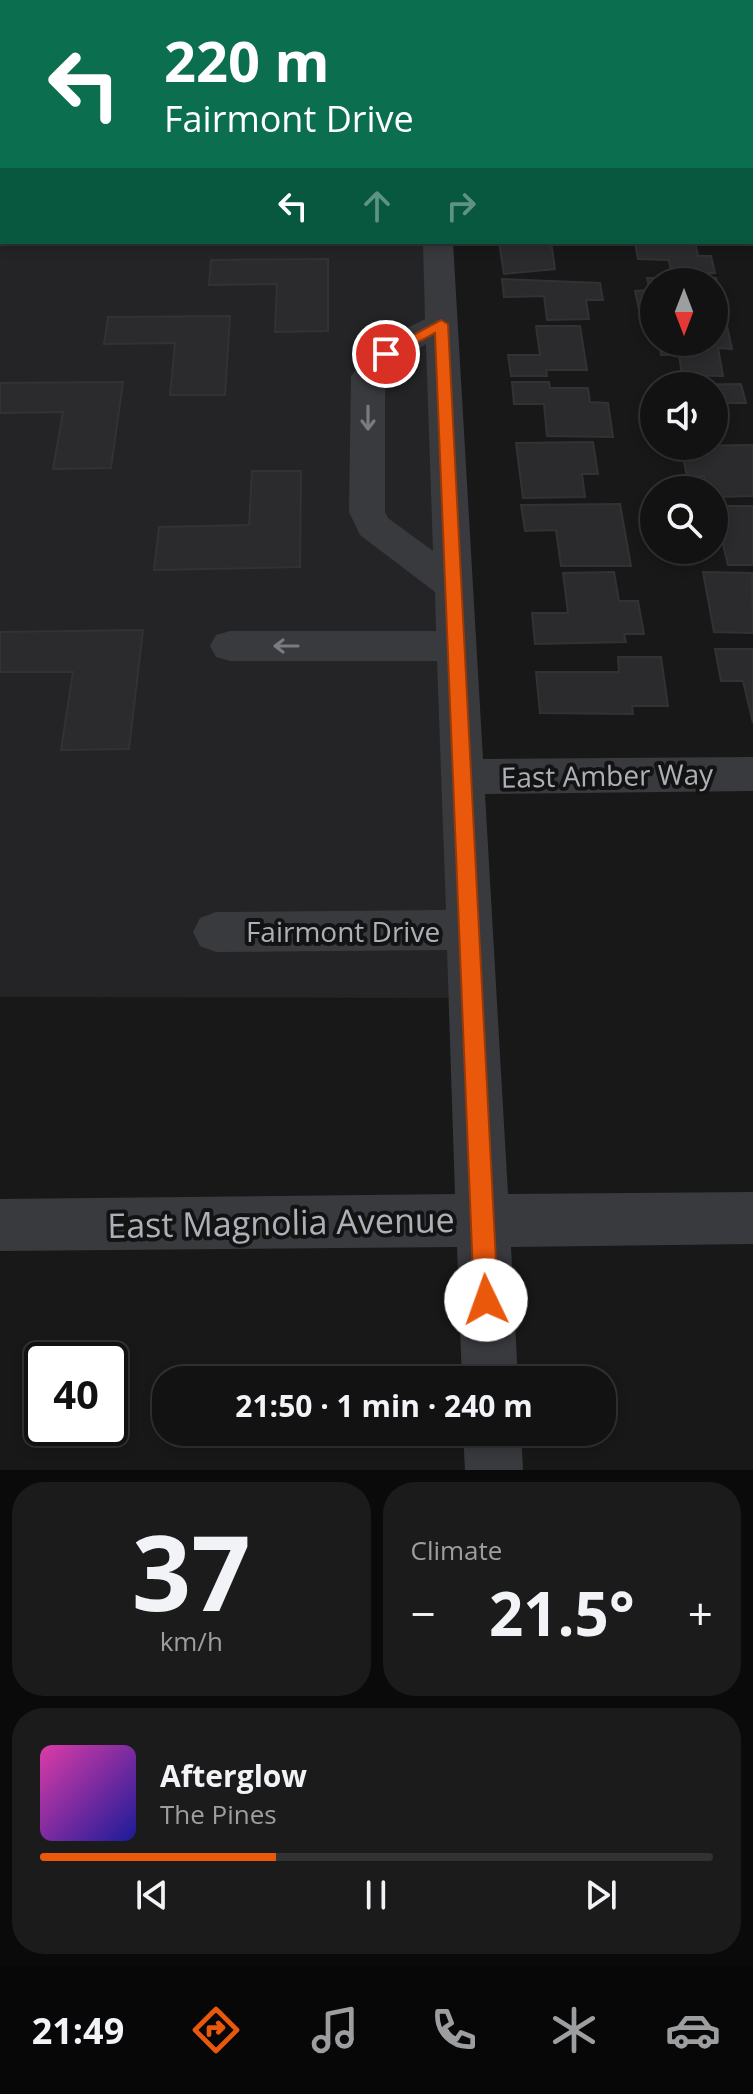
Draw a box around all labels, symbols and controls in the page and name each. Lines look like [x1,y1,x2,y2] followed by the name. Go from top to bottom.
[164,22,330,98] text: 220 m
[32,32,136,136] icon: left
[164,94,414,143] text: Fairmont Drive
[271,184,315,228] icon: left
[355,184,399,228] icon: ahead
[439,184,483,228] icon: right
[640,268,728,356] north arrow
[640,268,728,564] map controls
[352,320,420,388] pin
[364,332,408,376] icon: arrive
[640,372,728,460] button: sound
[360,404,376,431] one-way arrow
[640,476,728,564] button: search
[273,638,300,654] one-way arrow
[501,754,714,796] street label: East Amber Way
[246,912,440,950] street label: Fairmont Drive
[107,1196,455,1248] street label: East Magnolia Avenue
[444,1258,528,1342] position arrow
[24,1342,128,1446] speed limit sign: 40
[235,1385,533,1426] text: 21:50 · 1 min · 240 m
[132,1500,251,1641] text: 37
[411,1532,502,1568] text: Climate
[489,1572,635,1654] text: 21.5°
[411,1583,436,1643] text: −
[688,1583,713,1643] text: +
[160,1623,223,1659] text: km/h
[160,1755,307,1796] text: Afterglow
[160,1796,277,1832] text: The Pines
[130,1873,174,1917] icon: previous
[354,1873,398,1917] icon: pause
[579,1873,623,1917] icon: next
[188,2002,244,2058] icon: directions
[307,2002,363,2058] icon: music
[426,2002,482,2058] icon: phone
[546,2002,602,2058] icon: climate
[665,2002,721,2058] icon: car
[32,2006,124,2055] text: 21:49

